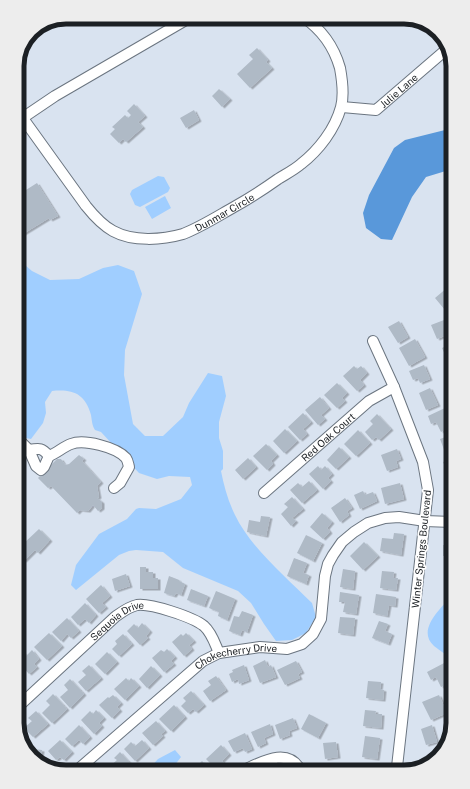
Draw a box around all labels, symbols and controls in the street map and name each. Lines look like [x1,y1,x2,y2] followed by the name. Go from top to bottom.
[377,71,420,110] street label: Julie Lane
[193,190,257,234] street label: Dunmar Circle
[299,410,357,464] street label: Red Oak Court
[409,489,433,609] street label: Winter Springs Boulevard
[88,599,145,643] street label: Sequoia Drive
[192,641,278,672] street label: Chokecherry Drive

